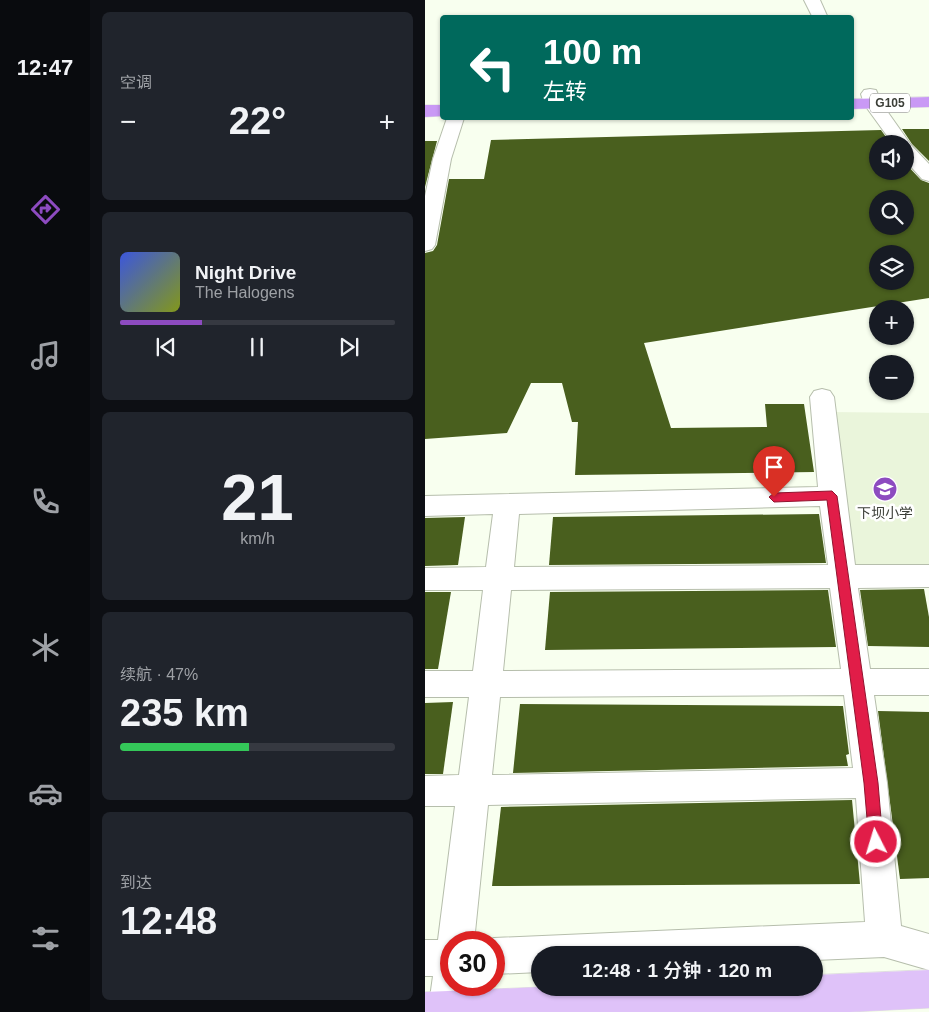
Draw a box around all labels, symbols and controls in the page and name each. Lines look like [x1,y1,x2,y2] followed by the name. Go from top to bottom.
[543,32,642,71] text: 100 m
[460,35,525,100] icon: left
[17,55,73,80] text: 12:47
[120,74,152,91] text: 空调
[543,79,587,104] text: 左转
[870,94,910,112] road number: G105
[229,100,286,142] text: 22°
[120,106,136,137] text: −
[379,106,395,137] text: +
[869,135,914,400] map controls
[869,135,914,180] button: sound
[869,190,914,235] button: search
[28,192,63,227] icon: directions
[869,245,914,290] button: layers
[195,262,296,283] text: Night Drive
[195,284,295,301] text: The Halogens
[869,300,914,345] button: +
[152,333,180,361] icon: previous
[243,333,271,361] icon: pause
[335,333,363,361] icon: next
[28,338,63,373] icon: music
[869,355,914,400] button: −
[753,446,795,497] pin
[760,453,788,481] icon: arrive
[221,461,294,534] text: 21
[872,476,898,502] school or university icon: 下坝小学
[28,484,63,519] icon: phone
[857,505,913,521] place label: 下坝小学
[240,530,275,547] text: km/h
[28,630,63,665] icon: climate
[120,666,198,683] text: 续航 · 47%
[120,692,249,734] text: 235 km
[28,776,63,811] icon: car
[849,815,901,867] position arrow
[120,874,152,891] text: 到达
[120,900,217,942] text: 12:48
[28,921,63,956] icon: filters
[440,931,505,996] speed limit sign: 30
[582,960,772,981] text: 12:48 · 1 分钟 · 120 m

